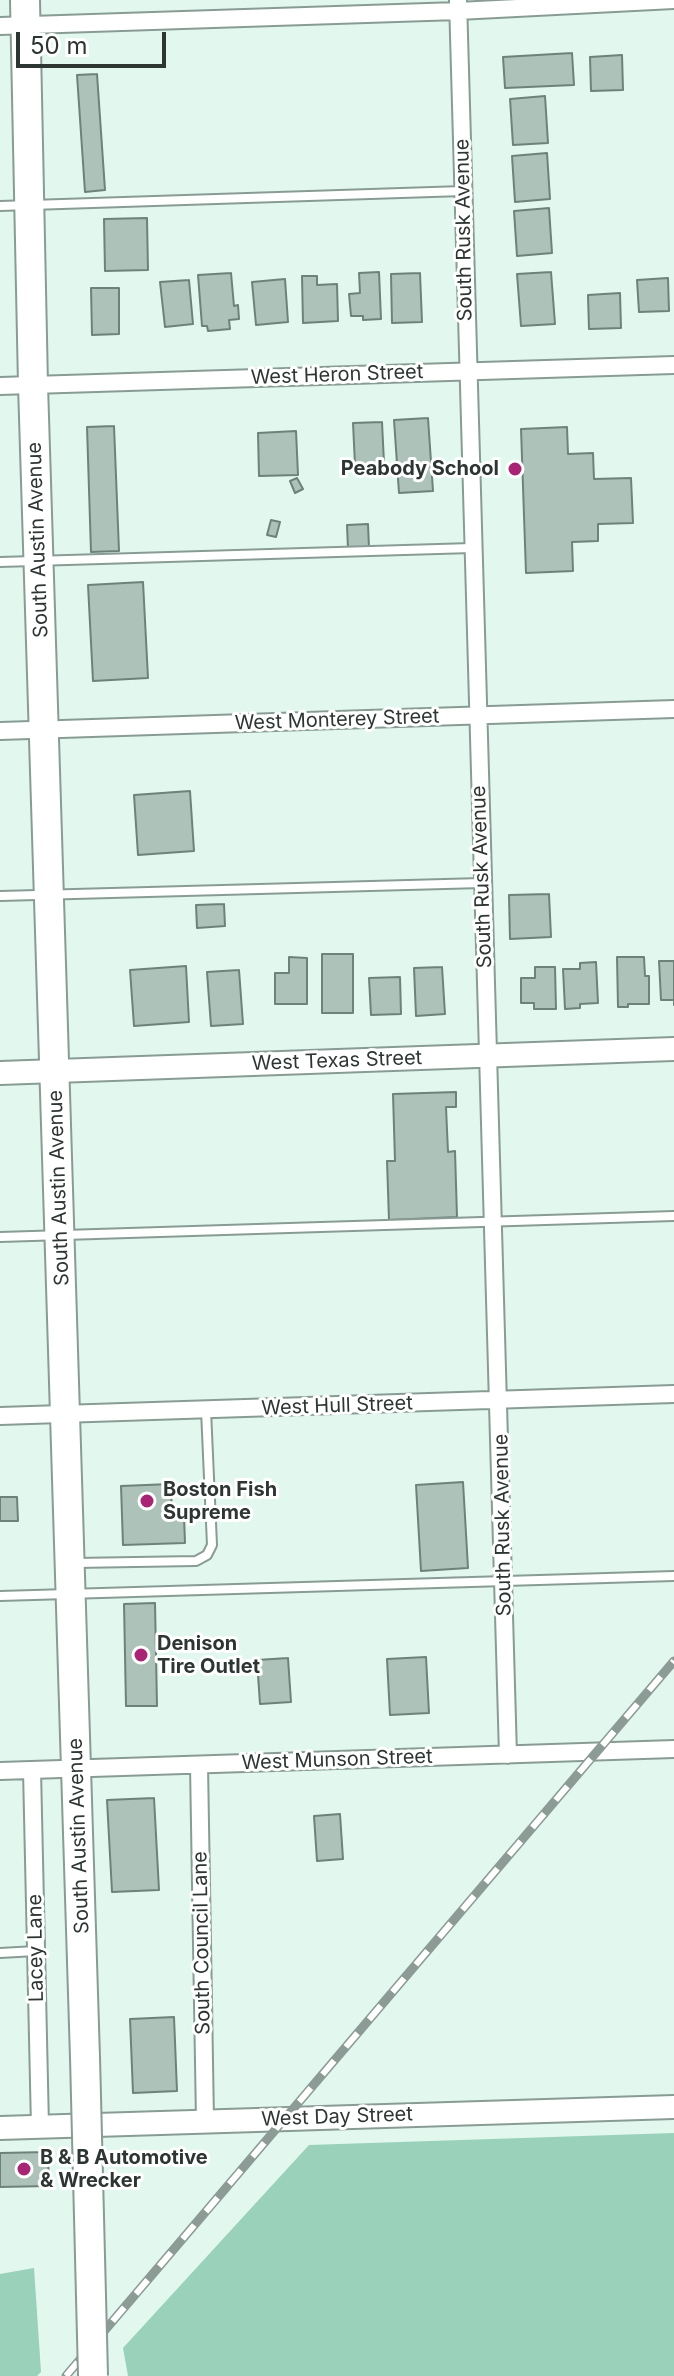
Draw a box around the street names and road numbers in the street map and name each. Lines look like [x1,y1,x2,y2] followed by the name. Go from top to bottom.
[450,138,478,322] street label: South Rusk Avenue
[250,360,424,390] street label: West Heron Street
[23,442,53,638] street label: South Austin Avenue
[234,704,440,736] street label: West Monterey Street
[467,785,497,969] street label: South Rusk Avenue
[251,1046,423,1076] street label: West Texas Street
[44,1090,74,1286] street label: South Austin Avenue
[261,1391,413,1421] street label: West Hull Street
[489,1433,517,1617] street label: South Rusk Avenue
[64,1738,94,1934] street label: South Austin Avenue
[241,1745,433,1775] street label: West Munson Street
[188,1851,216,2035] street label: South Council Lane
[23,1894,49,2002] street label: Lacey Lane
[261,2102,413,2132] street label: West Day Street

